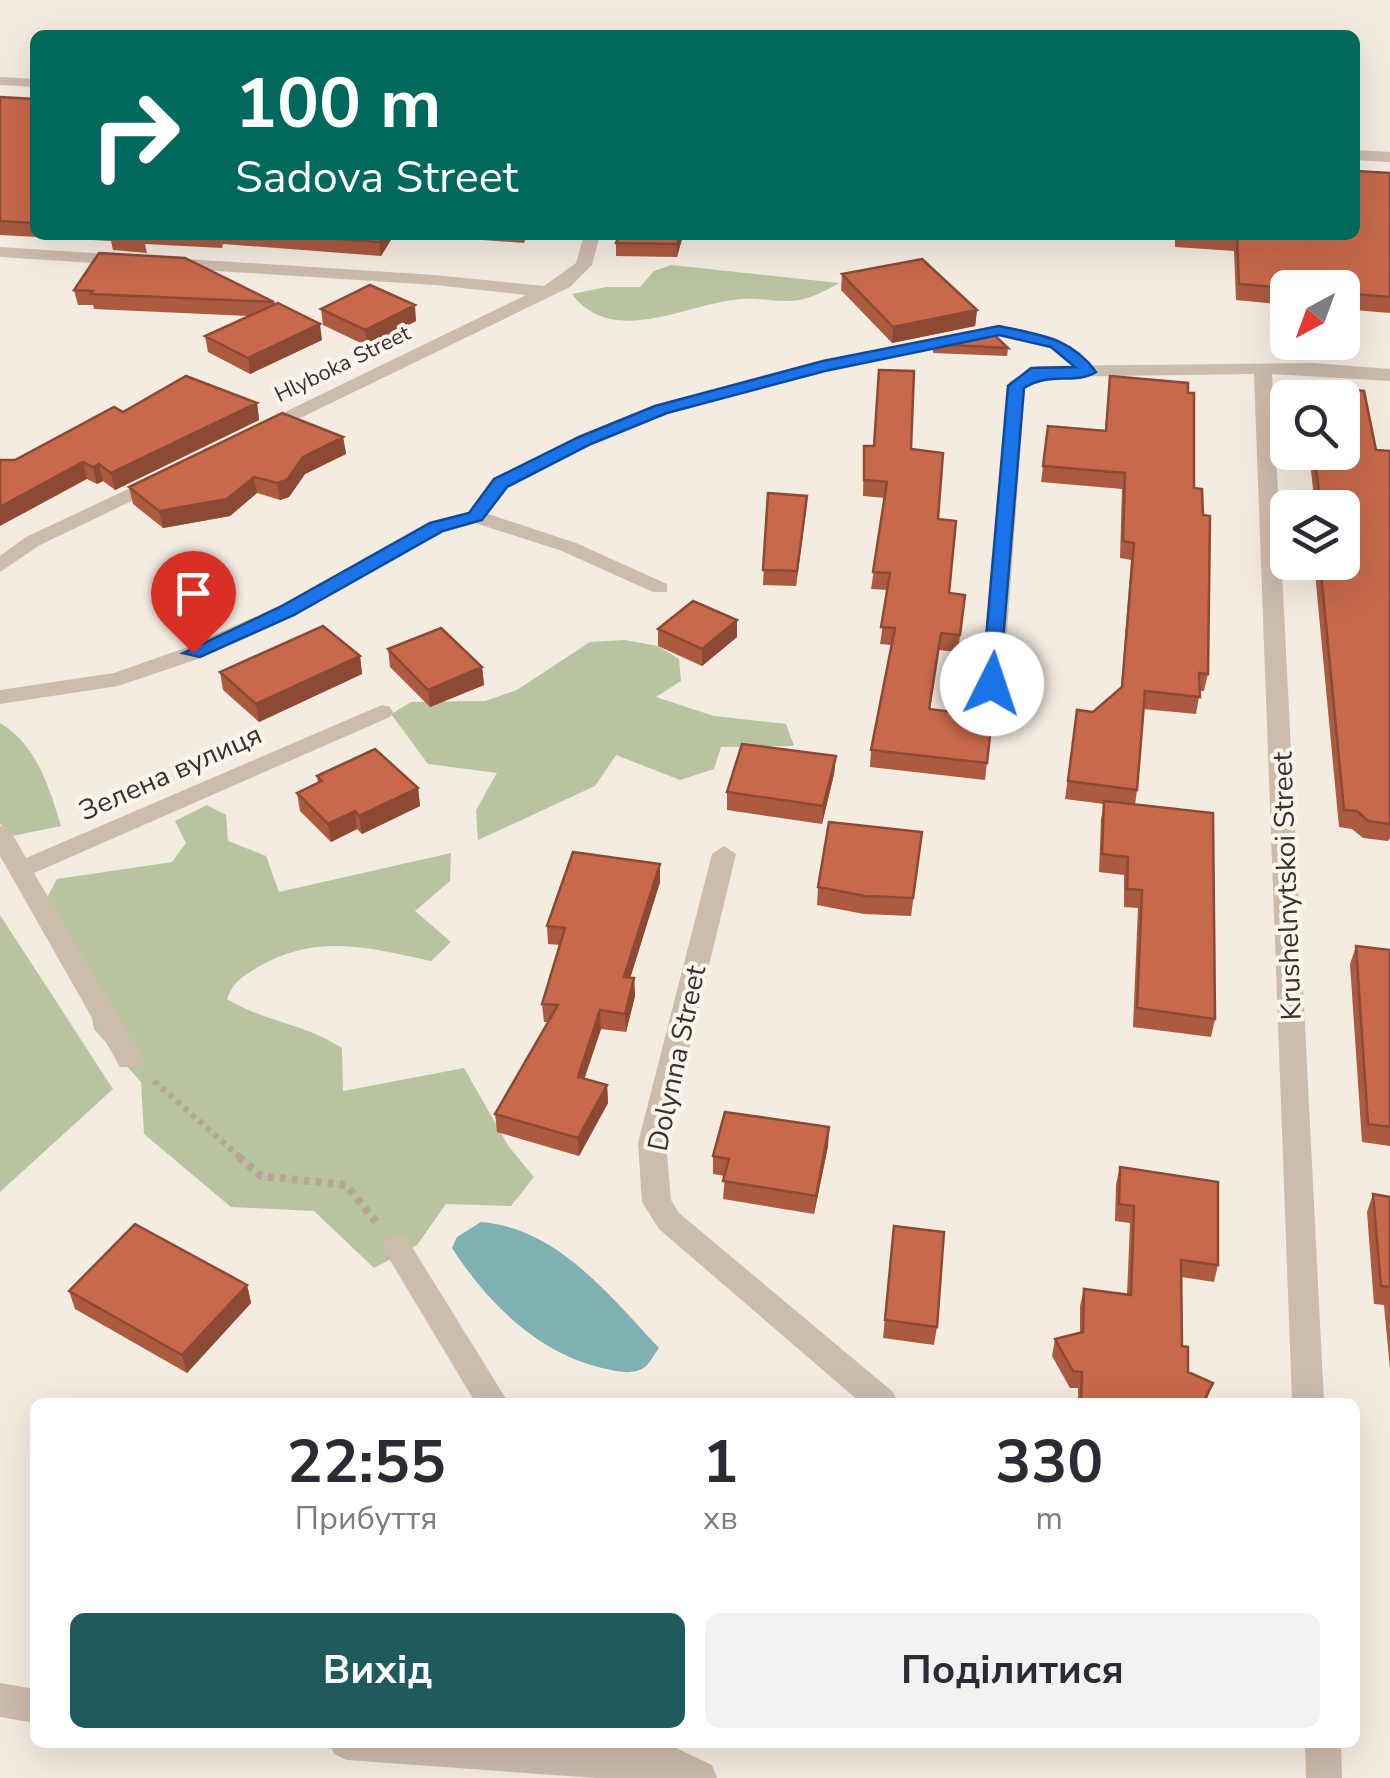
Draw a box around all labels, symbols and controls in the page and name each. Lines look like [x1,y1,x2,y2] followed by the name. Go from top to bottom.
[235,56,441,152] text: 100 m
[70,70,200,200] icon: right
[235,147,518,208] text: Sadova Street
[1270,270,1360,360] north arrow
[1270,270,1360,580] map controls
[270,318,416,410] street label: Hlyboka Street
[1270,380,1360,470] button: search
[1270,490,1360,580] button: layers
[151,551,236,654] pin
[166,566,221,621] icon: arrive
[940,632,1044,736] position arrow
[73,716,268,830] street label: Зелена вулиця
[1263,751,1311,1021] street label: Krushelnytskoi Street
[639,962,715,1155] street label: Dolynna Street
[287,1421,446,1503] text: 22:55
[702,1421,738,1503] text: 1
[995,1421,1103,1503] text: 330
[295,1497,438,1540] text: Прибуття
[703,1497,738,1540] text: хв
[1035,1497,1063,1540] text: m
[70,1613,685,1728] button: Вихід
[705,1613,1320,1728] button: Поділитися

